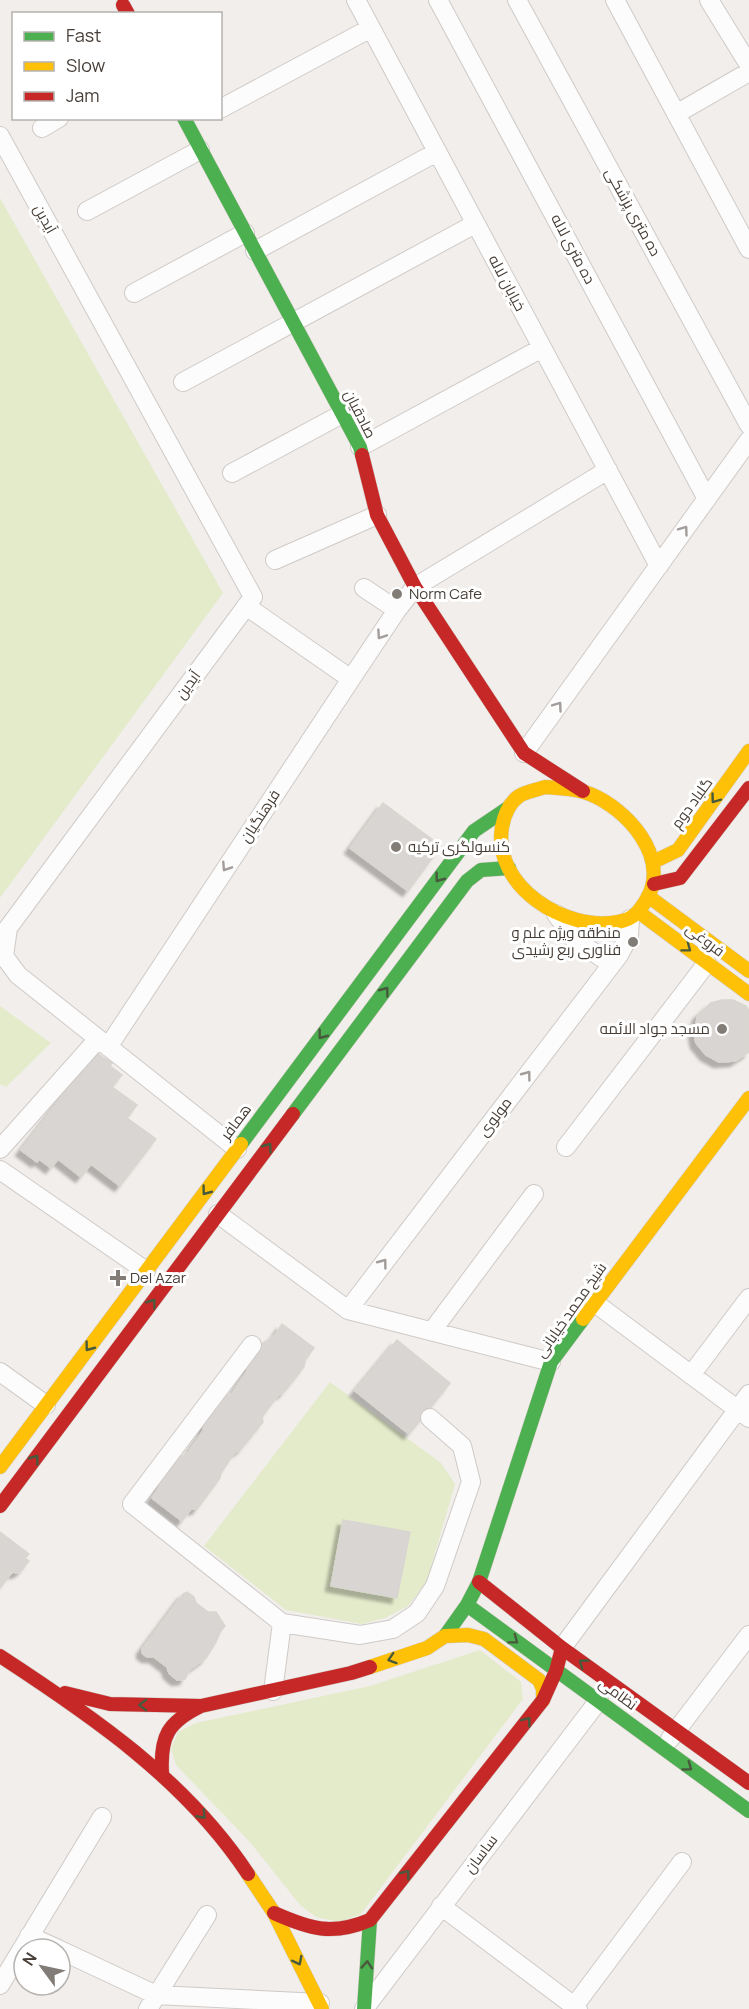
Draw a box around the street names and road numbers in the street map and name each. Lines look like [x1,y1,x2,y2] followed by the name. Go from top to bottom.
[600,164,666,260] street label: ده متری پزشکی
[29,200,62,237] street label: آیدین
[546,210,601,287] street label: ده متری لاله
[484,251,531,315] street label: خیابان لاله
[339,386,382,442] street label: صادقیان
[170,666,205,703] street label: آیدین
[666,773,717,833] street label: گلباد دوم
[235,785,285,846] street label: فرهنگیان
[681,918,729,961] street label: فروغى
[473,1093,516,1141] street label: مولوی
[215,1099,256,1145] street label: همافر
[530,1258,612,1362] street label: شیخ محمد خیابانی
[595,1673,642,1715] street label: نظامی
[459,1830,502,1877] street label: ساسان

